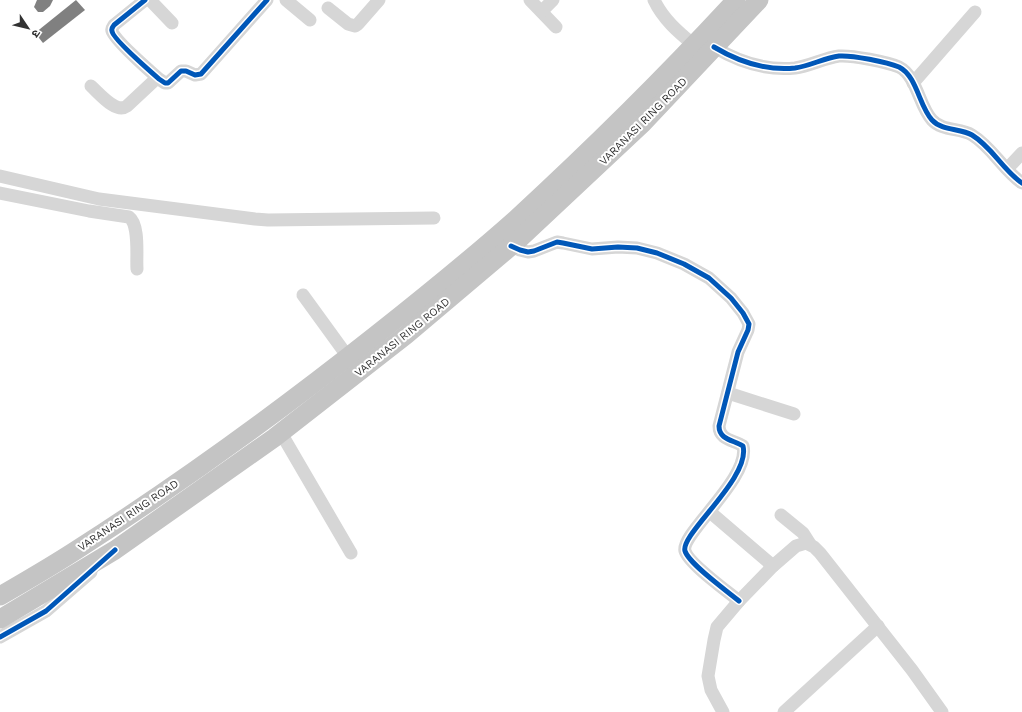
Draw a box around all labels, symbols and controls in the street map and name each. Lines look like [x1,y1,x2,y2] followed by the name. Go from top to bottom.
[8,8,48,48] north arrow
[28,27,43,40] text: उ
[597,75,690,168] street label: VARANASI RING ROAD
[352,295,452,380] street label: VARANASI RING ROAD
[76,477,181,554] street label: VARANASI RING ROAD

